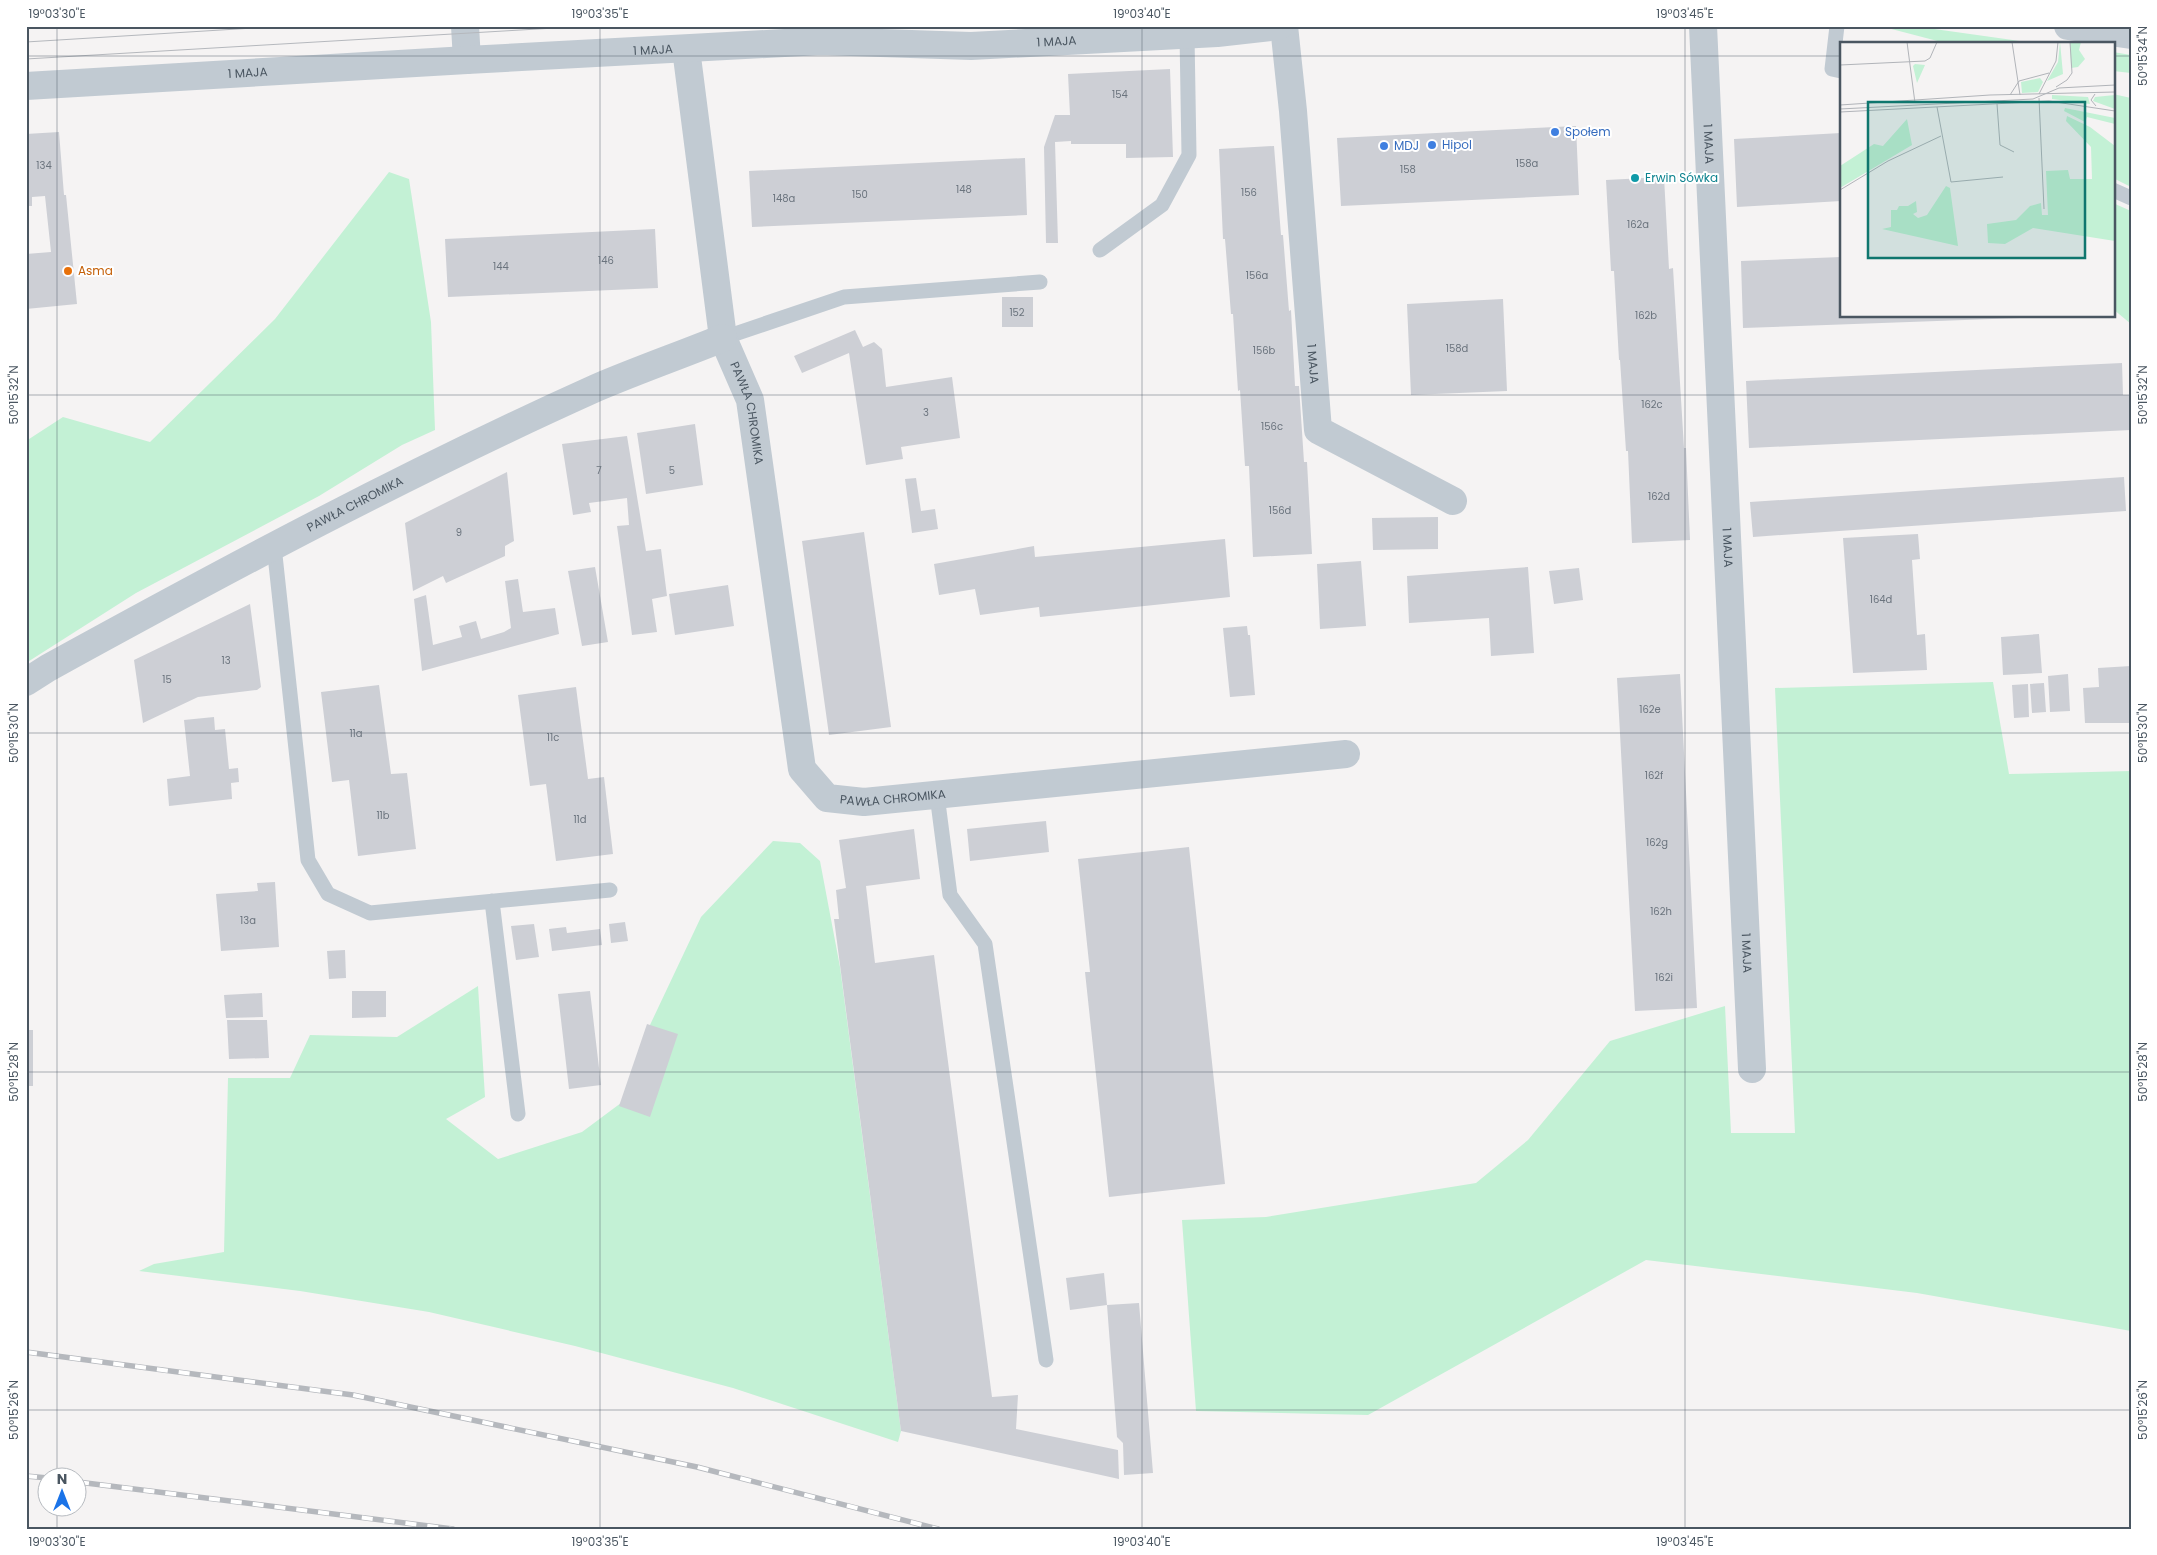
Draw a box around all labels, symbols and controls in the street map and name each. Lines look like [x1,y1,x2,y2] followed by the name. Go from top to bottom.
[28,5,86,22] text: 19°03'30"E
[571,5,629,22] text: 19°03'35"E
[1113,5,1171,22] text: 19°03'40"E
[1656,5,1714,22] text: 19°03'45"E
[2134,26,2151,86] text: 50°15'34"N
[1036,31,1077,51] street label: 1 MAJA
[633,40,673,59] street label: 1 MAJA
[1840,42,2114,318] inset map
[227,63,268,82] street label: 1 MAJA
[1112,87,1128,102] house number: 154
[1565,123,1611,140] place label: Społem
[1700,123,1718,164] street label: 1 MAJA
[1549,126,1561,138] marker: Społem
[1442,136,1472,153] place label: Hipol
[1394,137,1419,154] place label: MDJ
[1426,139,1438,151] marker: Hipol
[1378,140,1390,152] marker: MDJ
[1516,156,1538,171] house number: 158a
[36,158,52,173] house number: 134
[1400,162,1416,177] house number: 158
[1645,169,1718,186] place label: Erwin Sówka
[1629,172,1641,184] marker: Erwin Sówka
[956,182,972,197] house number: 148
[1241,185,1257,200] house number: 156
[852,187,868,202] house number: 150
[773,191,795,206] house number: 148a
[1627,217,1649,232] house number: 162a
[598,253,614,268] house number: 146
[493,259,509,274] house number: 144
[78,262,113,279] place label: Asma
[62,265,74,277] marker: Asma
[1246,268,1268,283] house number: 156a
[1009,305,1025,320] house number: 152
[1635,308,1657,323] house number: 162b
[1446,341,1468,356] house number: 158d
[1253,343,1276,358] house number: 156b
[1303,343,1323,384] street label: 1 MAJA
[726,359,768,466] street label: PAWŁA CHROMIKA
[5,365,22,425] text: 50°15'32"N
[2134,365,2151,425] text: 50°15'32"N
[1641,397,1663,412] house number: 162c
[923,405,929,420] house number: 3
[1261,419,1283,434] house number: 156c
[596,463,602,478] house number: 7
[669,463,675,478] house number: 5
[304,472,406,536] street label: PAWŁA CHROMIKA
[1648,489,1670,504] house number: 162d
[1269,503,1291,518] house number: 156d
[456,525,462,540] house number: 9
[1719,527,1737,568] street label: 1 MAJA
[1870,592,1892,607] house number: 164d
[221,653,231,668] house number: 13
[162,672,172,687] house number: 15
[1639,702,1661,717] house number: 162e
[5,703,22,763] text: 50°15'30"N
[2134,703,2151,763] text: 50°15'30"N
[349,726,363,741] house number: 11a
[547,730,559,745] house number: 11c
[1645,768,1663,783] house number: 162f
[839,785,946,810] street label: PAWŁA CHROMIKA
[376,808,390,823] house number: 11b
[573,812,587,827] house number: 11d
[1646,835,1668,850] house number: 162g
[1650,904,1672,919] house number: 162h
[240,913,256,928] house number: 13a
[1738,933,1756,973] street label: 1 MAJA
[1655,970,1673,985] house number: 162i
[5,1042,22,1102] text: 50°15'28"N
[2134,1042,2151,1102] text: 50°15'28"N
[5,1380,22,1440] text: 50°15'26"N
[2134,1380,2151,1440] text: 50°15'26"N
[38,1468,88,1518] north arrow
[57,1469,67,1489] text: N
[28,1533,86,1550] text: 19°03'30"E
[571,1533,629,1550] text: 19°03'35"E
[1113,1533,1171,1550] text: 19°03'40"E
[1656,1533,1714,1550] text: 19°03'45"E

